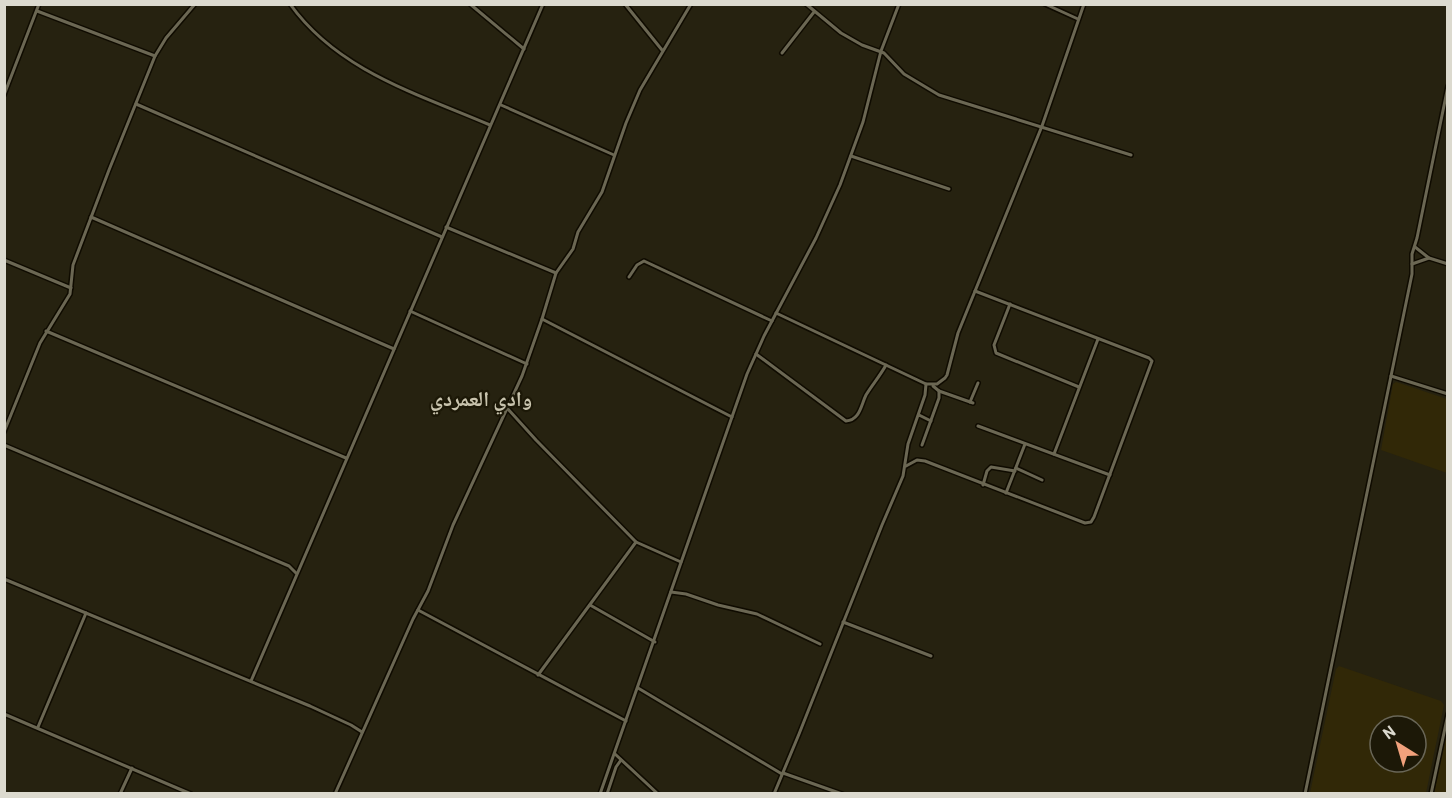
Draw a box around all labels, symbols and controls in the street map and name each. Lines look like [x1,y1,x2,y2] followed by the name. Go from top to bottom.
[430,385,532,415] district label: وادي العمردي
[1368,714,1428,774] north arrow
[1379,721,1399,742] text: N

